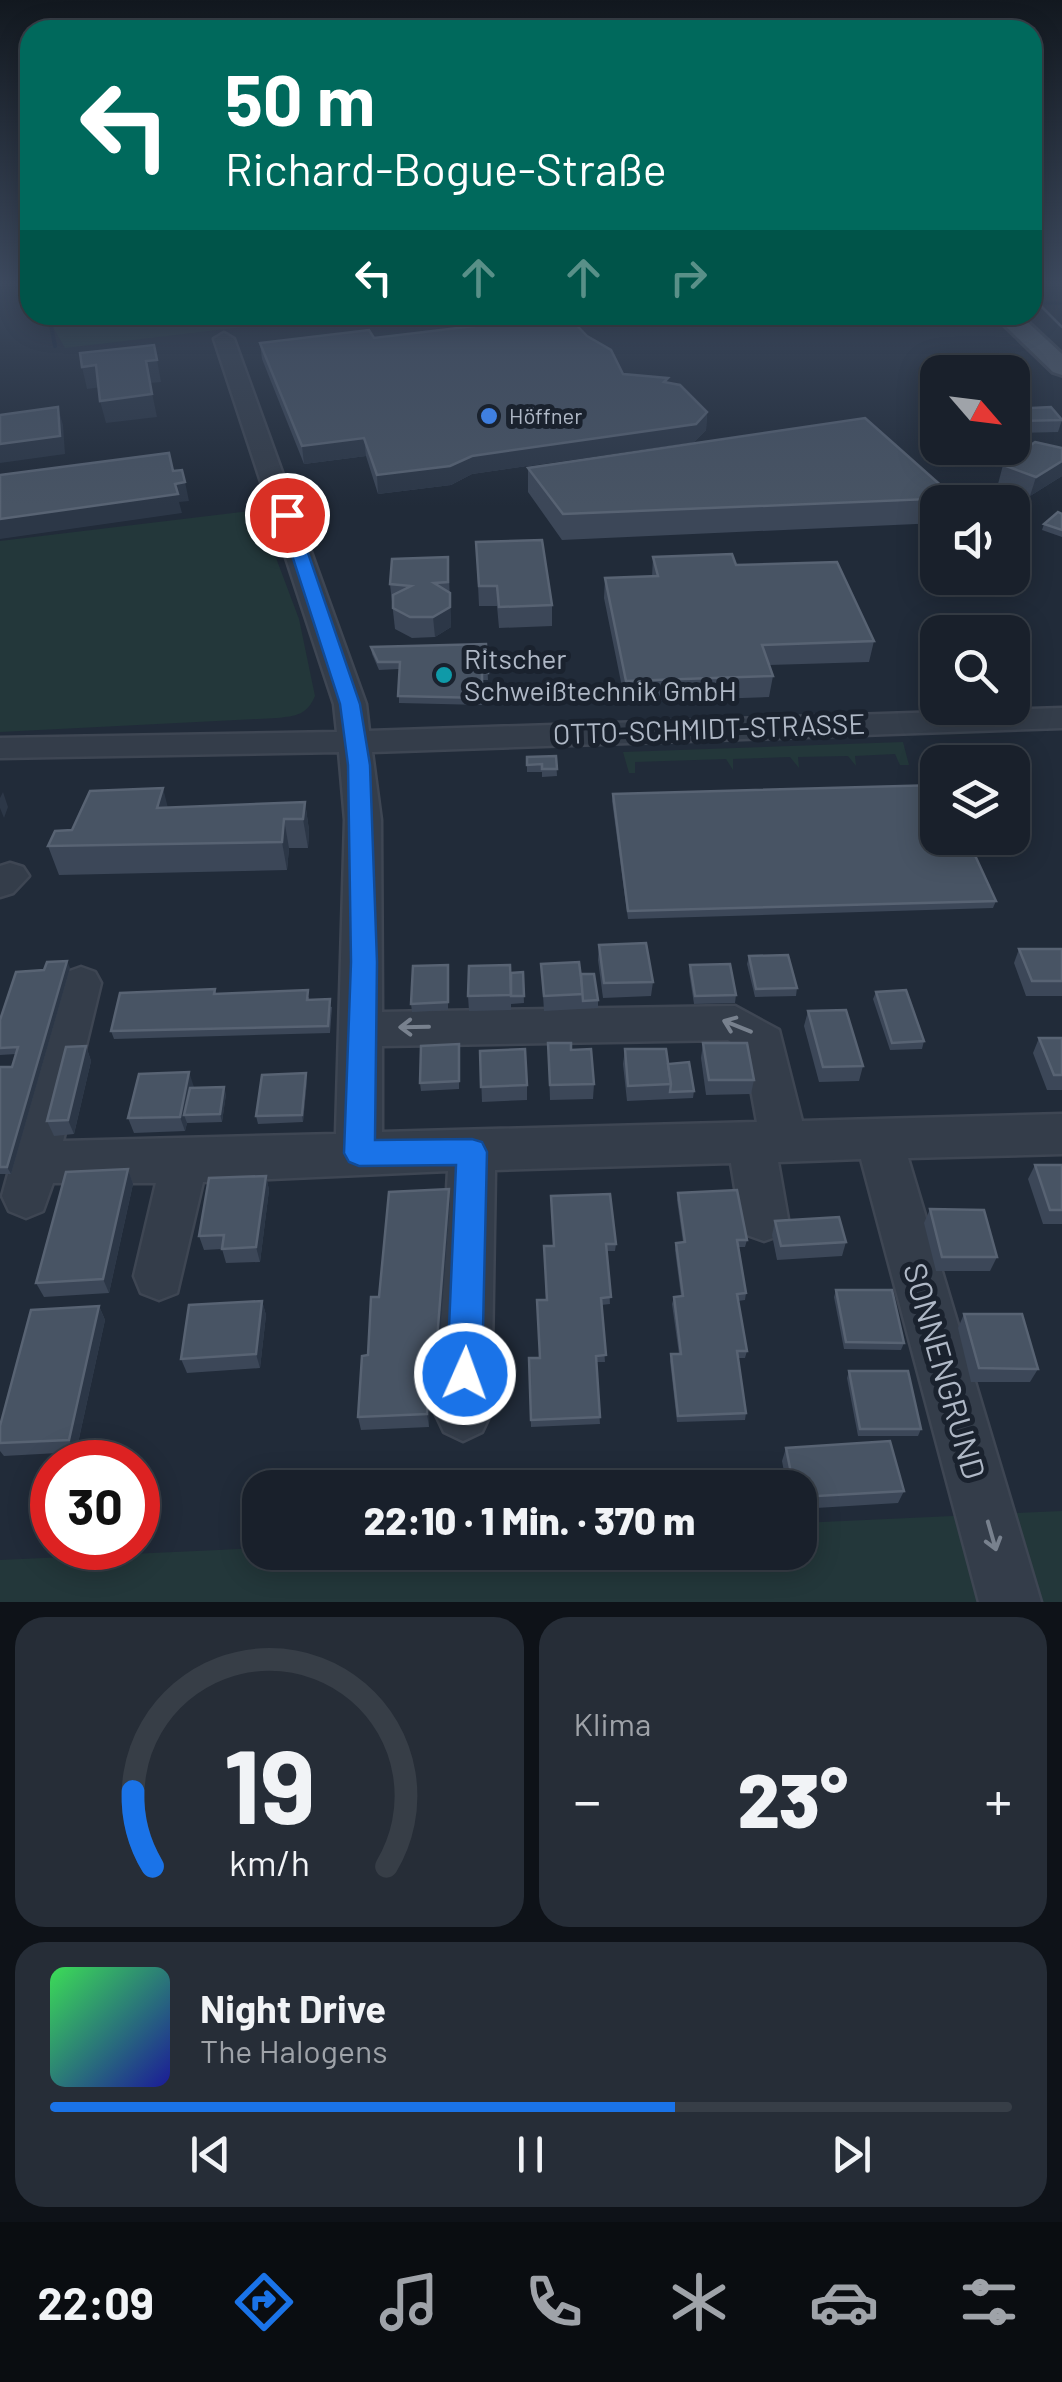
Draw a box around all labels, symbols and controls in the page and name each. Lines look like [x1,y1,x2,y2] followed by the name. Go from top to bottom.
[225,56,375,140] text: 50 m
[60,60,190,190] icon: left
[225,141,667,195] text: Richard-Bogue-Straße
[346,250,401,305] icon: left
[451,250,506,305] icon: ahead
[556,250,611,305] icon: ahead
[661,250,716,305] icon: right
[920,355,1030,465] north arrow
[920,355,1030,855] map controls
[509,402,582,428] place label: Höffner
[478,405,500,427] marker: Höffner
[245,473,330,558] pin
[920,485,1030,595] button: sound
[260,488,315,543] icon: arrive
[920,615,1030,725] button: search
[464,641,737,707] place label: Ritscher Schweißtechnik GmbH
[433,664,455,686] marker: Ritscher Schweißtechnik GmbH
[552,706,866,750] street label: OTTO-SCHMIDT-STRASSE
[920,745,1030,855] button: layers
[722,1015,753,1033] one-way arrow
[398,1018,430,1037] one-way arrow
[897,1258,995,1483] street label: SONNENGRUND
[413,1322,517,1426] position arrow
[30,1440,160,1570] speed limit sign: 30
[364,1497,695,1543] text: 22:10 · 1 Min. · 370 m
[983,1520,1002,1552] one-way arrow
[574,1704,651,1742] text: Klima
[223,1720,315,1845] text: 19
[738,1753,848,1843] text: 23°
[574,1766,601,1832] text: −
[984,1766,1012,1832] text: +
[229,1840,310,1883] text: km/h
[200,1985,386,2031] text: Night Drive
[200,2031,388,2069] text: The Halogens
[183,2127,238,2182] icon: previous
[503,2127,558,2182] icon: pause
[824,2127,879,2182] icon: next
[229,2267,299,2337] icon: directions
[374,2267,444,2337] icon: music
[519,2267,589,2337] icon: phone
[664,2267,734,2337] icon: climate
[809,2267,879,2337] icon: car
[954,2267,1024,2337] icon: filters
[38,2275,154,2329] text: 22:09

